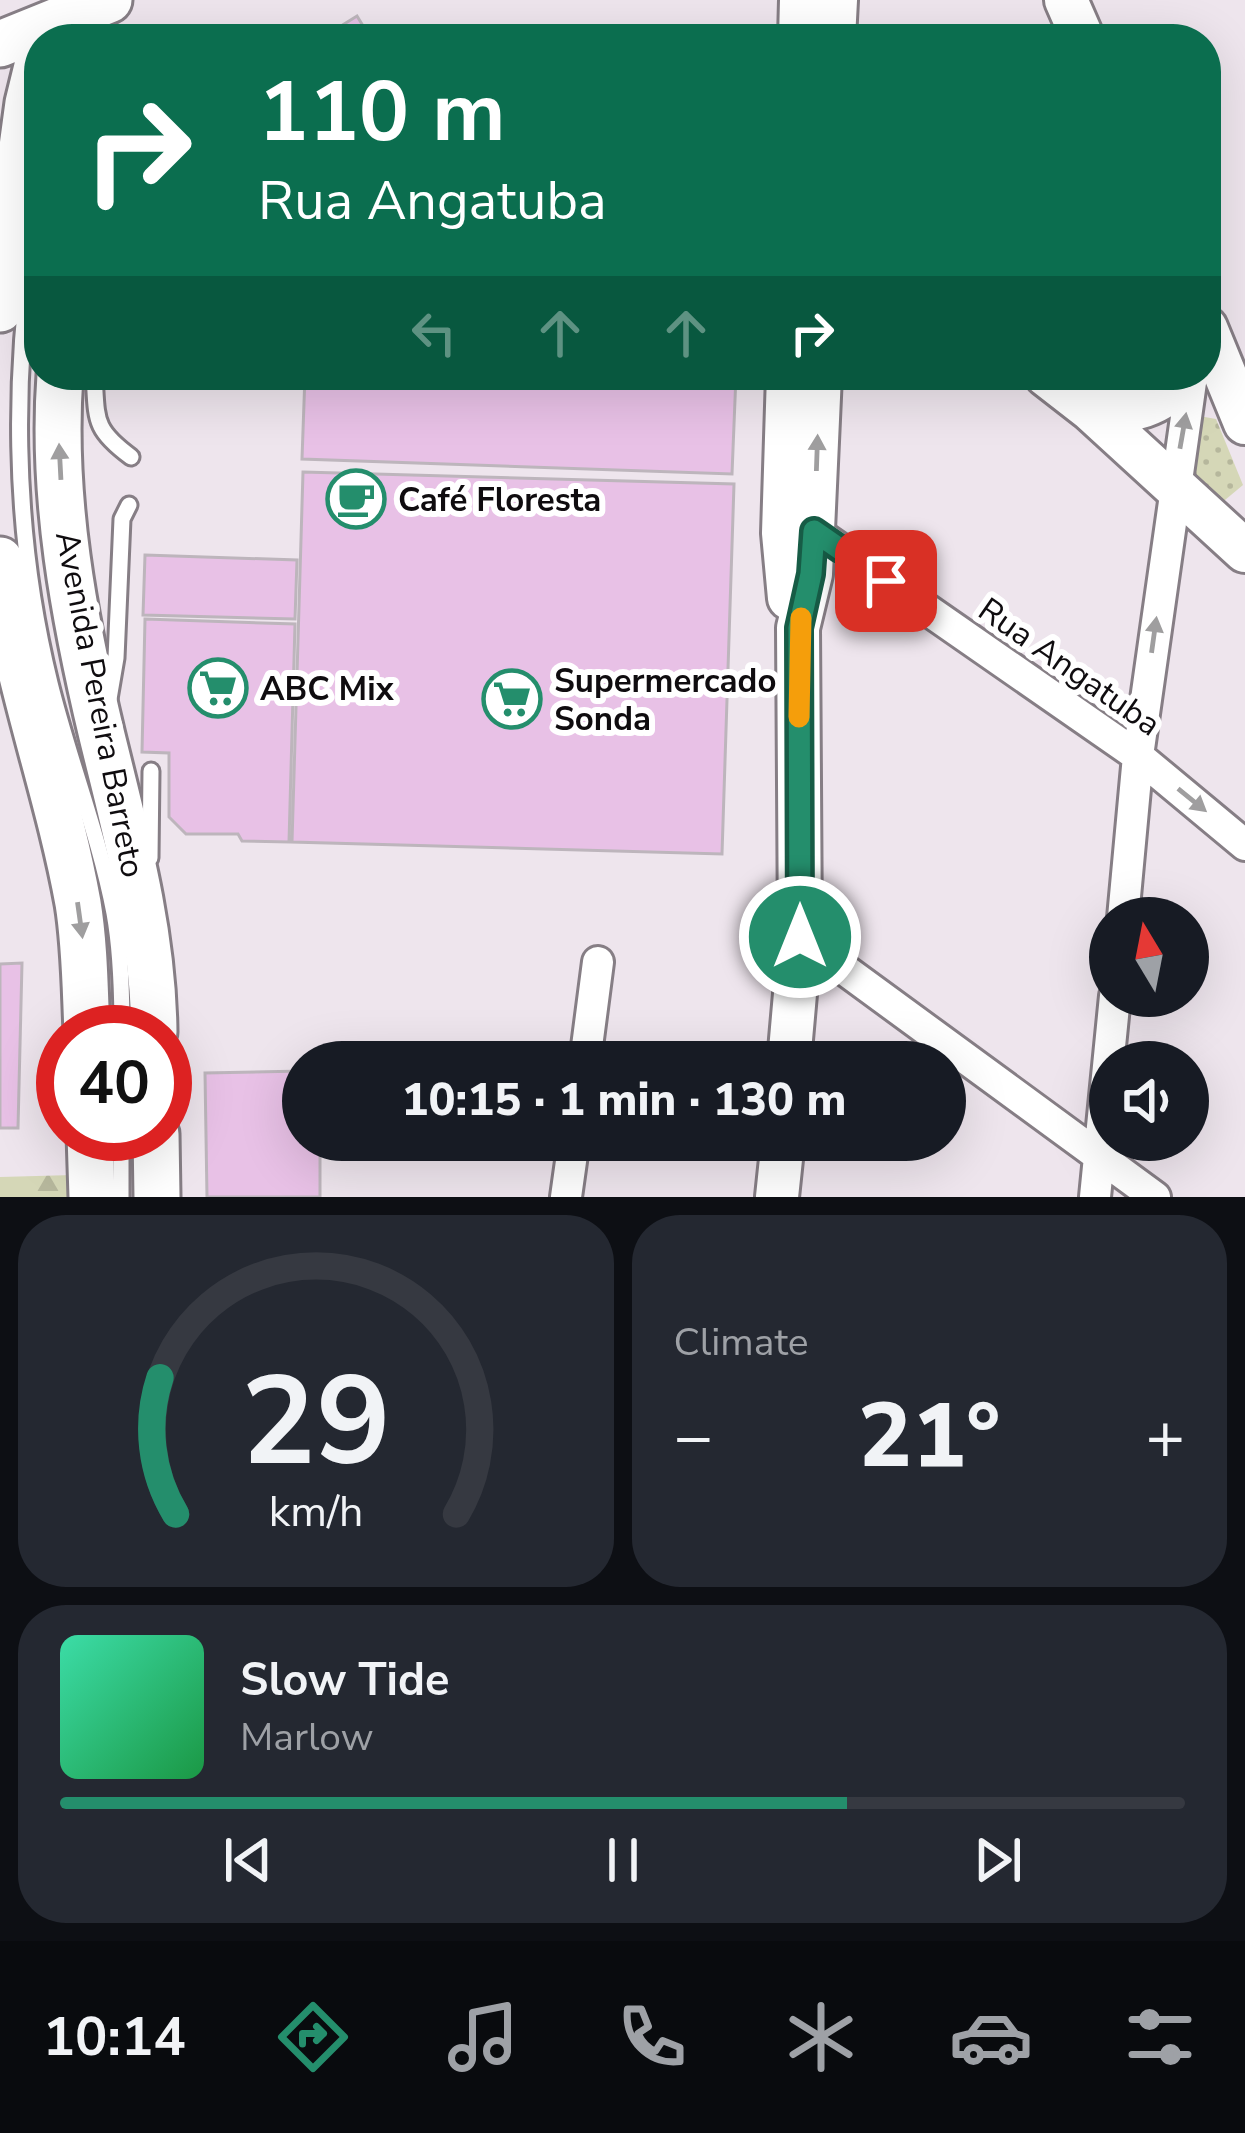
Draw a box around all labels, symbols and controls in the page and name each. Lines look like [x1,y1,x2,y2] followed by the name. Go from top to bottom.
[258,55,506,170] text: 110 m
[60,72,216,228] icon: right
[258,164,607,238] text: Rua Angatuba
[401,300,467,366] icon: left
[527,300,593,366] icon: ahead
[653,300,719,366] icon: ahead
[779,300,845,366] icon: right
[1175,411,1193,449] one-way arrow
[808,433,827,471] one-way arrow
[50,442,69,480] one-way arrow
[325,468,387,530] cafe icon: Café Floresta
[398,478,601,523] place label: Café Floresta
[44,527,155,881] street label: Avenida Pereira Barreto
[835,530,937,632] pin
[853,548,919,614] icon: arrive
[969,588,1169,747] street label: Rua Angatuba
[1145,616,1164,653] one-way arrow
[187,657,249,719] supermarket icon: ABC Mix
[554,659,776,742] place label: Supermercado Sonda
[260,667,395,712] place label: ABC Mix
[481,668,543,730] supermarket icon: Supermercado Sonda
[1177,786,1208,812] one-way arrow
[737,874,863,1000] position arrow
[1089,897,1209,1017] north arrow
[1089,897,1209,1161] map controls
[71,901,90,939] one-way arrow
[36,1005,192,1161] speed limit sign: 40
[1089,1041,1209,1161] button: sound
[401,1070,847,1131] text: 10:15 · 1 min · 130 m
[674,1316,809,1369] text: Climate
[241,1337,391,1507] text: 29
[858,1375,1001,1498] text: 21°
[674,1392,713,1482] text: −
[1145,1392,1185,1482] text: +
[268,1483,363,1541] text: km/h
[240,1650,449,1711] text: Slow Tide
[240,1711,374,1764] text: Marlow
[215,1827,281,1893] icon: previous
[590,1827,656,1893] icon: pause
[965,1827,1031,1893] icon: next
[271,1995,355,2079] icon: directions
[441,1995,525,2079] icon: music
[610,1995,694,2079] icon: phone
[779,1995,863,2079] icon: climate
[949,1995,1033,2079] icon: car
[1118,1995,1202,2079] icon: filters
[43,2000,186,2074] text: 10:14

